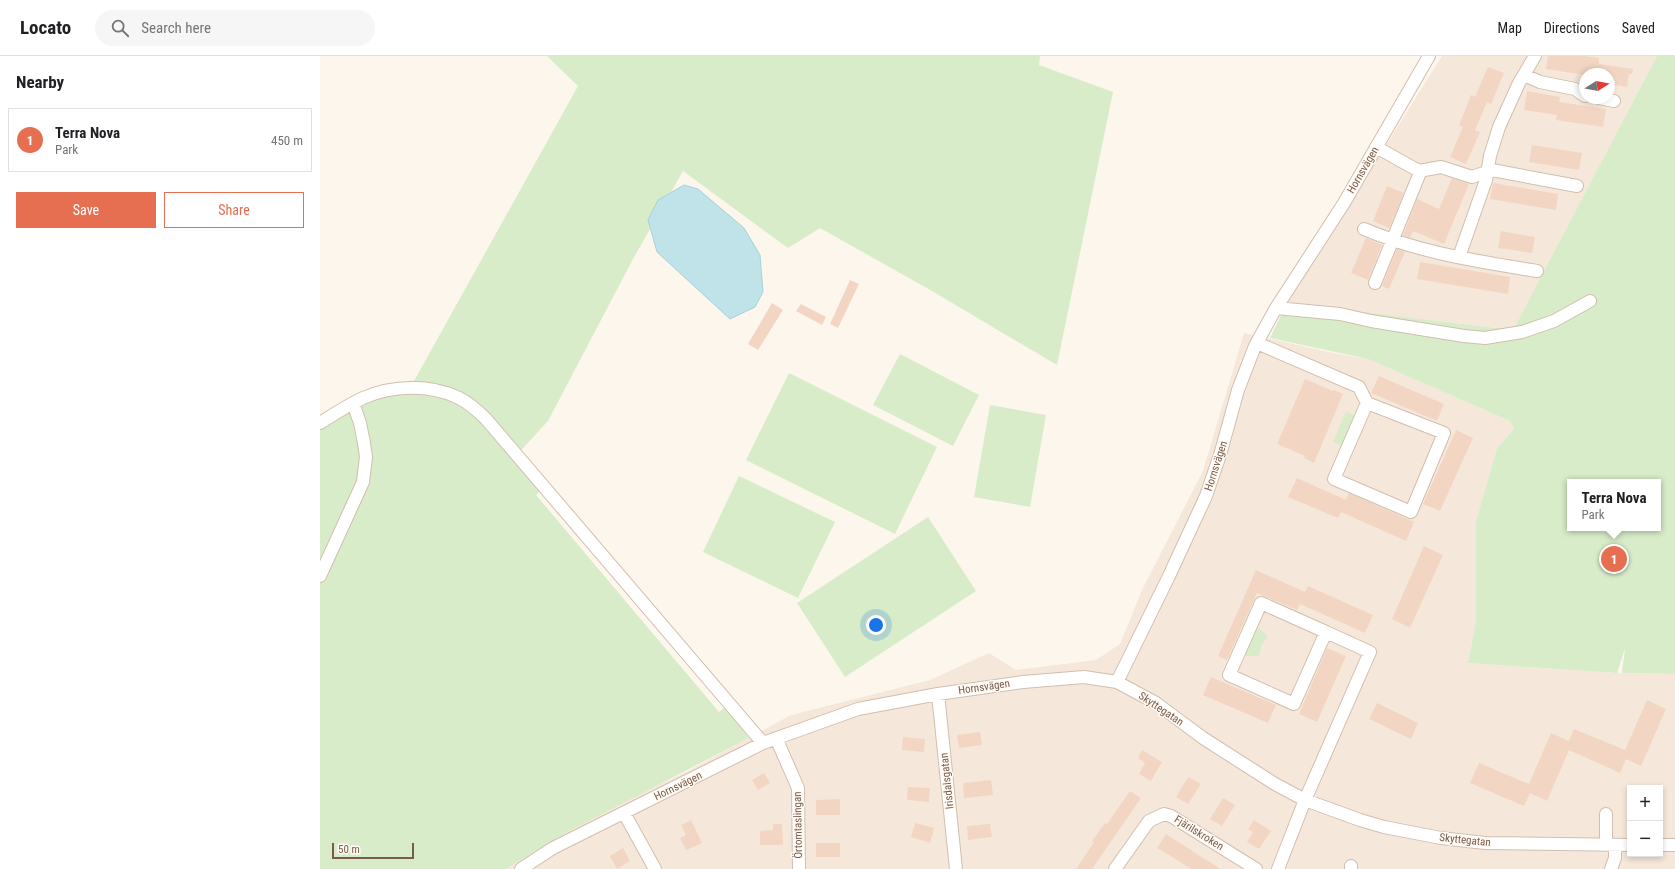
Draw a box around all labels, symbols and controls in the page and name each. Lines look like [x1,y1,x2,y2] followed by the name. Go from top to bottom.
[95,10,375,46] search box
[20,16,71,39] text: Locato
[109,17,131,39] icon: search
[141,19,211,37] text: Search here
[1498,20,1522,36] text: Map
[1544,20,1600,36] text: Directions
[1622,20,1655,36] text: Saved
[1579,68,1615,104] north arrow
[16,72,64,92] text: Nearby
[55,124,120,142] text: Terra Nova
[27,133,33,148] text: 1
[271,133,303,148] text: 450 m
[55,142,78,157] text: Park
[1344,144,1382,196] street label: Hornsvägen
[16,192,156,228] button: Save
[164,192,304,228] button: Share
[1202,439,1230,493] street label: Hornsvägen
[1567,479,1661,531] popup
[1581,489,1647,507] text: Terra Nova
[1581,507,1605,522] text: Park
[1601,544,1627,574] pin: 1
[866,615,886,635] your location
[957,677,1011,697] street label: Hornsvägen
[1136,689,1186,729] street label: Skyttegatan
[938,752,956,810] street label: Irisdalsgatan
[652,769,704,803] street label: Hornsvägen
[1627,785,1663,857] map controls
[1627,785,1663,821] button: +
[791,791,805,859] street label: Örtomtaslingan
[1172,813,1226,853] street label: Fjärilskroken
[1627,821,1663,857] button: −
[1439,831,1491,849] street label: Skyttegatan
[332,841,414,860] scale bar
[338,843,360,856] text: 50 m

